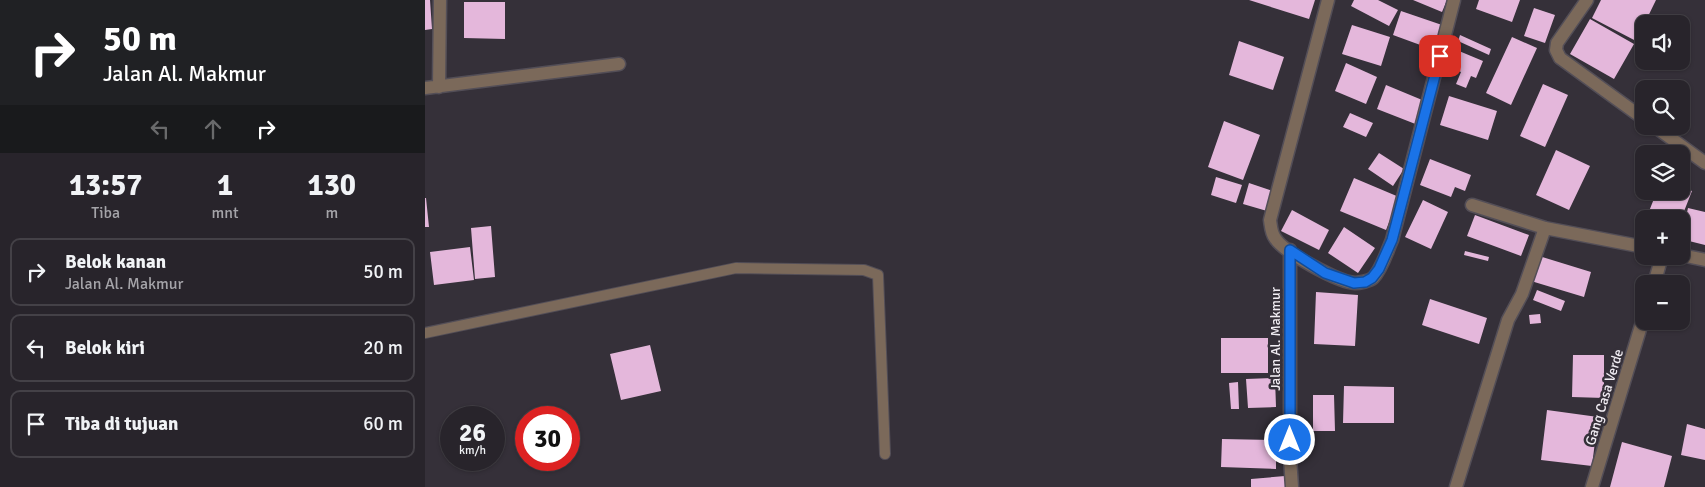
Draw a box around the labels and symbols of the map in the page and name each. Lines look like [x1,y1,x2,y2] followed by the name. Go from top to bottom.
[1419,35,1461,77] pin
[1267,286,1284,391] street label: Jalan Al. Makmur
[1582,347,1627,447] street label: Gang Casa Verde
[515,406,580,471] speed limit sign: 30
[1263,413,1315,465] position arrow

